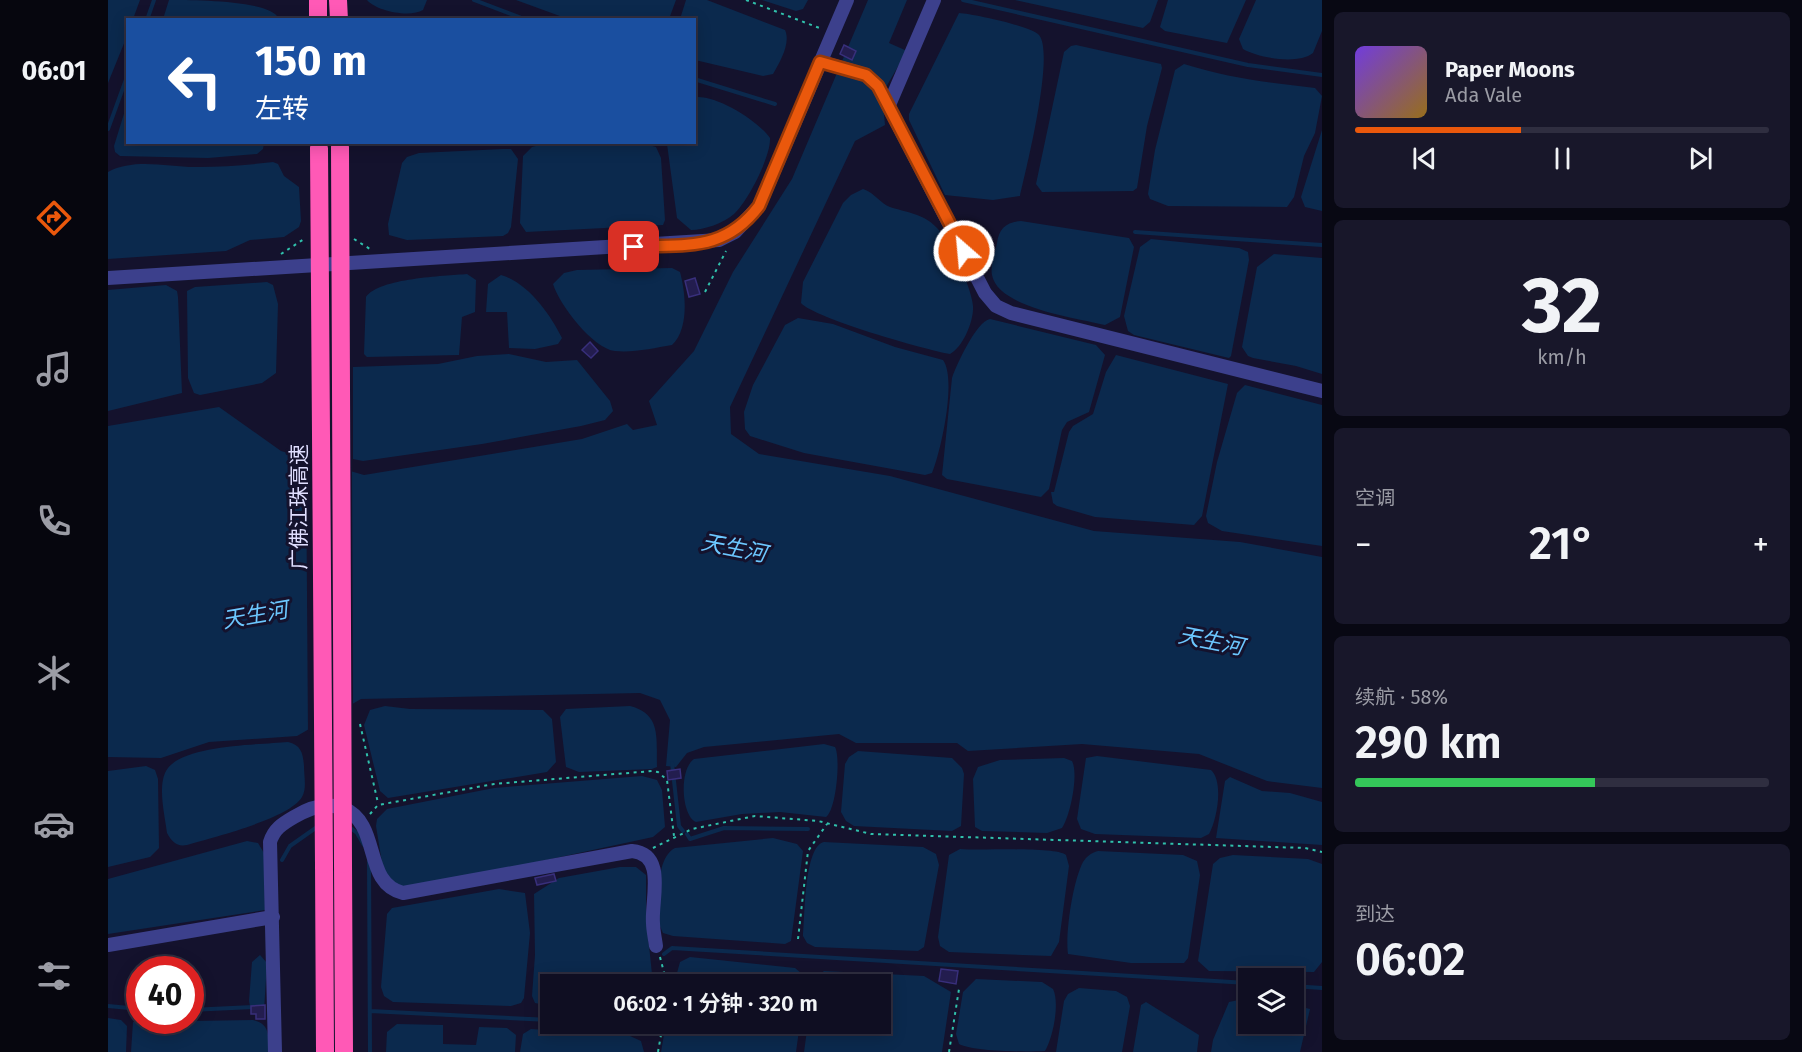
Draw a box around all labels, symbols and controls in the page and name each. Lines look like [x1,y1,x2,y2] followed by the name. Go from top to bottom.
[255,36,367,86] text: 150 m
[156,42,234,120] icon: left
[21,55,87,87] text: 06:01
[1445,56,1575,83] text: Paper Moons
[1445,83,1522,107] text: Ada Vale
[255,93,309,125] text: 左转
[1408,142,1441,175] icon: previous
[1546,142,1579,175] icon: pause
[1684,142,1717,175] icon: next
[33,197,75,239] icon: directions
[932,219,996,283] position arrow
[608,221,659,272] pin
[617,230,650,263] icon: arrive
[1522,259,1602,353] text: 32
[1537,345,1587,369] text: km/h
[33,348,75,390] icon: music
[286,444,312,570] street label: 广佛江珠高速
[1355,486,1395,510] text: 空调
[33,500,75,542] icon: phone
[1529,517,1595,571] text: 21°
[1355,525,1372,565] text: −
[1753,525,1769,565] text: +
[699,528,773,568] water label: 天生河
[220,595,294,634] water label: 天生河
[1176,621,1250,661] water label: 天生河
[33,652,75,694] icon: climate
[1355,685,1448,709] text: 续航 · 58%
[1355,716,1502,770] text: 290 km
[33,803,75,845] icon: car
[1355,902,1395,926] text: 到达
[1355,933,1465,987] text: 06:02
[33,955,75,997] icon: filters
[126,956,204,1034] speed limit sign: 40
[1238,968,1304,1034] map controls
[1238,968,1304,1034] button: layers
[613,990,818,1017] text: 06:02 · 1 分钟 · 320 m

